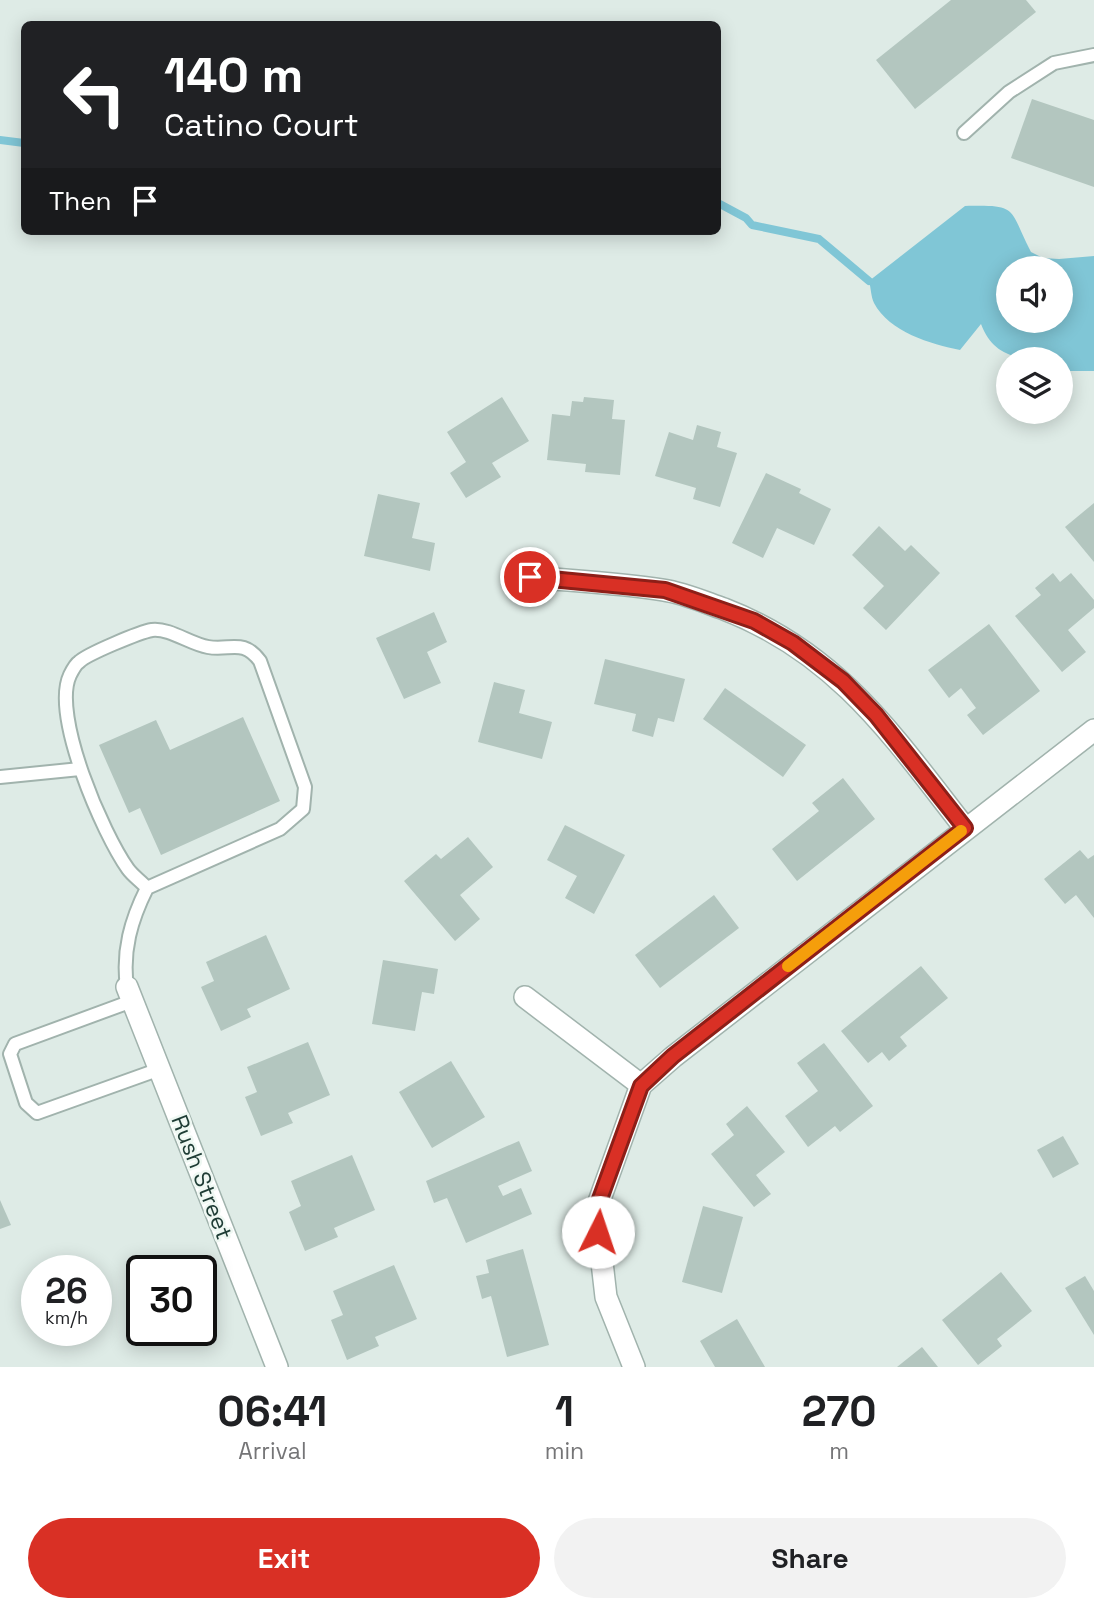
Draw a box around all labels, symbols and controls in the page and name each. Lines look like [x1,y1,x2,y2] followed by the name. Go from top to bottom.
[164,44,303,106] text: 140 m
[49,49,140,140] icon: left
[164,105,359,145] text: Catino Court
[126,182,164,220] icon: arrive
[49,184,112,218] text: Then
[996,256,1073,424] map controls
[996,256,1073,333] button: sound
[996,347,1073,424] button: layers
[500,547,560,607] pin
[511,558,549,596] icon: arrive
[165,1110,239,1244] street label: Rush Street
[561,1195,635,1269] position arrow
[126,1255,217,1346] speed limit sign: 30
[45,1269,88,1313] text: 26
[45,1306,88,1329] text: km/h
[217,1385,327,1438] text: 06:41
[555,1385,574,1438] text: 1
[802,1385,877,1438] text: 270
[238,1436,307,1466] text: Arrival
[545,1436,584,1466] text: min
[829,1436,849,1466] text: m
[28,1518,540,1598] button: Exit
[554,1518,1066,1598] button: Share

